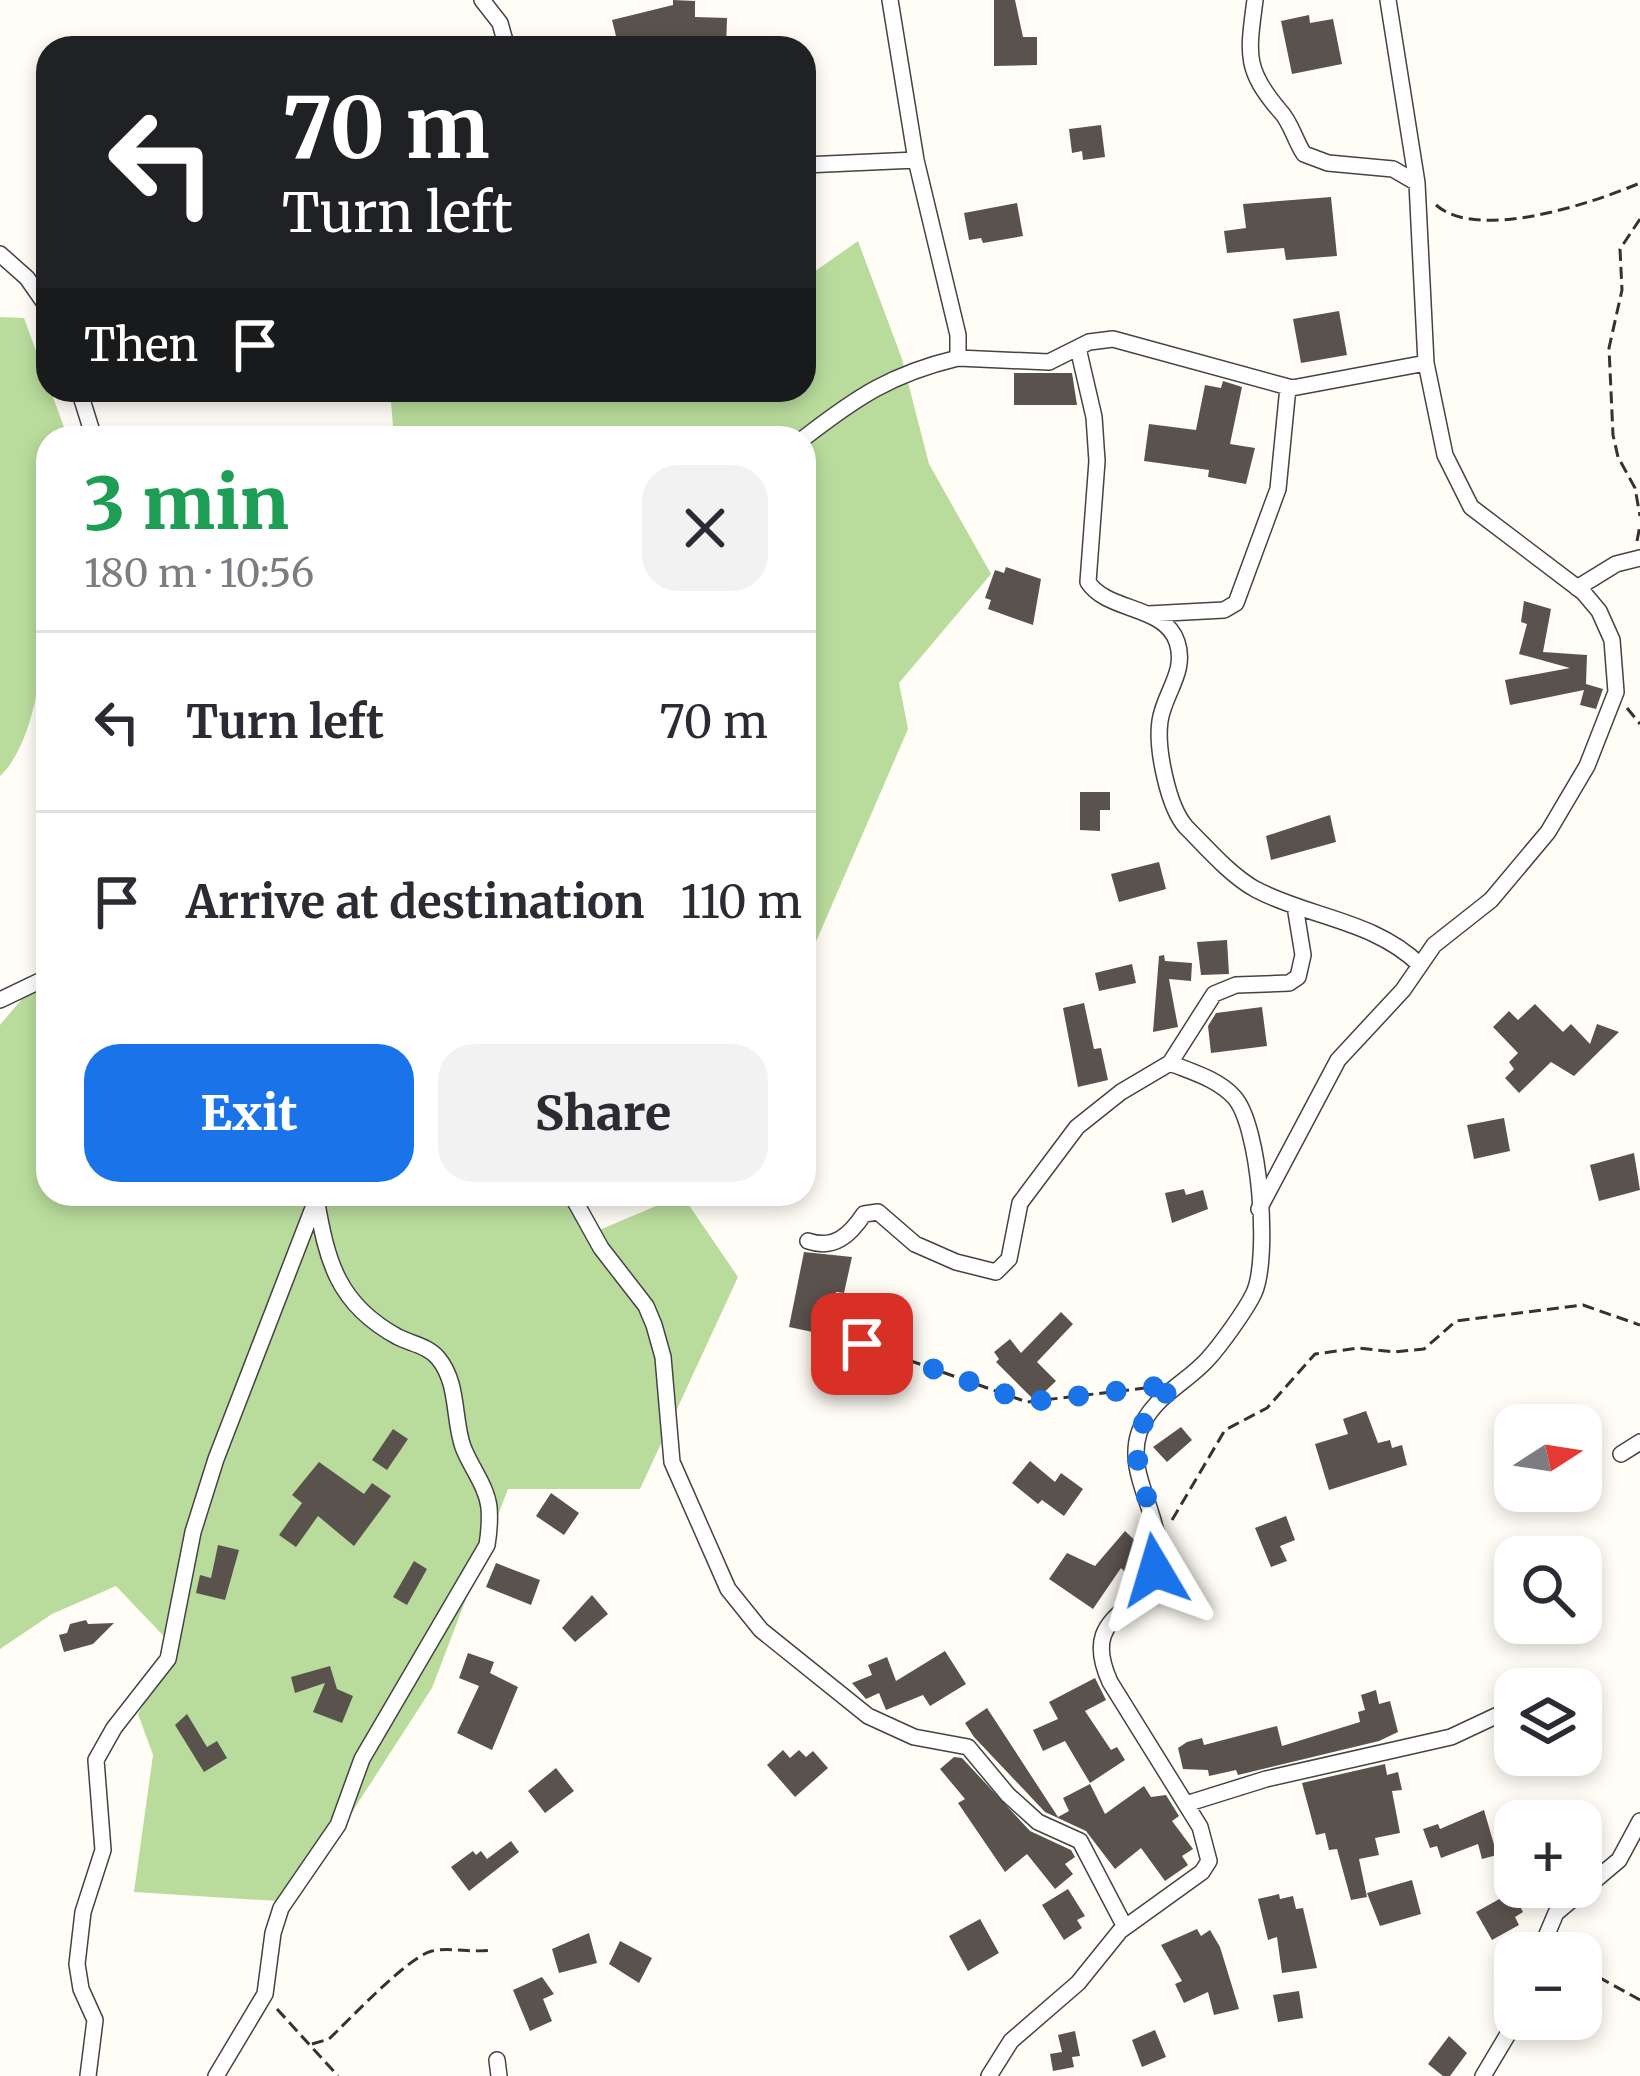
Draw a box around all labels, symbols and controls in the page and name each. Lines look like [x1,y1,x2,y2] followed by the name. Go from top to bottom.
[282,75,490,181] text: 70 m
[84,84,240,240] icon: left
[282,179,513,247] text: Turn left
[222,312,288,378] icon: arrive
[84,317,198,373] text: Then
[84,458,289,549] text: 3 min
[642,465,768,591] button: close
[84,549,314,598] text: 180 m · 10:56
[84,689,150,755] icon: left
[186,694,384,750] text: Turn left
[659,694,768,750] text: 70 m
[84,869,150,935] icon: arrive
[186,874,644,930] text: Arrive at destination
[680,874,802,930] text: 110 m
[84,1044,414,1182] button: Exit
[438,1044,768,1182] button: Share
[811,1293,913,1395] pin
[829,1311,895,1377] icon: arrive
[1494,1404,1602,1512] north arrow
[1494,1404,1602,2040] map controls
[1092,1507,1218,1633] position arrow
[1494,1536,1602,1644] button: search
[1494,1668,1602,1776] button: layers
[1494,1800,1602,1908] button: +
[1494,1932,1602,2040] button: −

